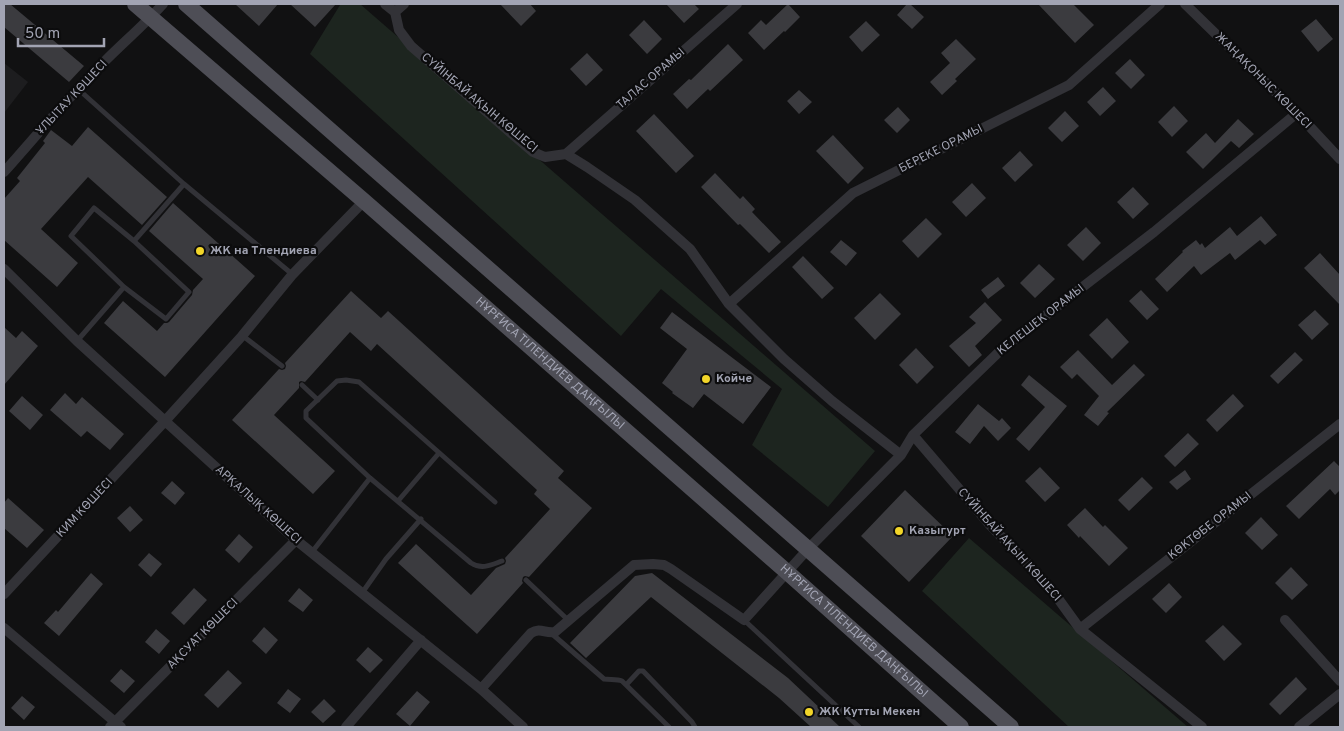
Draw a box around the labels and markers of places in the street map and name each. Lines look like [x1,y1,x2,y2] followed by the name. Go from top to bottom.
[210,243,317,259] place label: ЖК на Тлендиева
[194,245,206,257] marker: ЖК на Тлендиева
[716,371,752,387] place label: Койче
[700,373,712,385] marker: Койче
[909,523,966,539] place label: Казыгурт
[893,525,905,537] marker: Казыгурт
[819,704,920,720] place label: ЖК Кутты Мекен
[803,706,815,718] marker: ЖК Кутты Мекен

